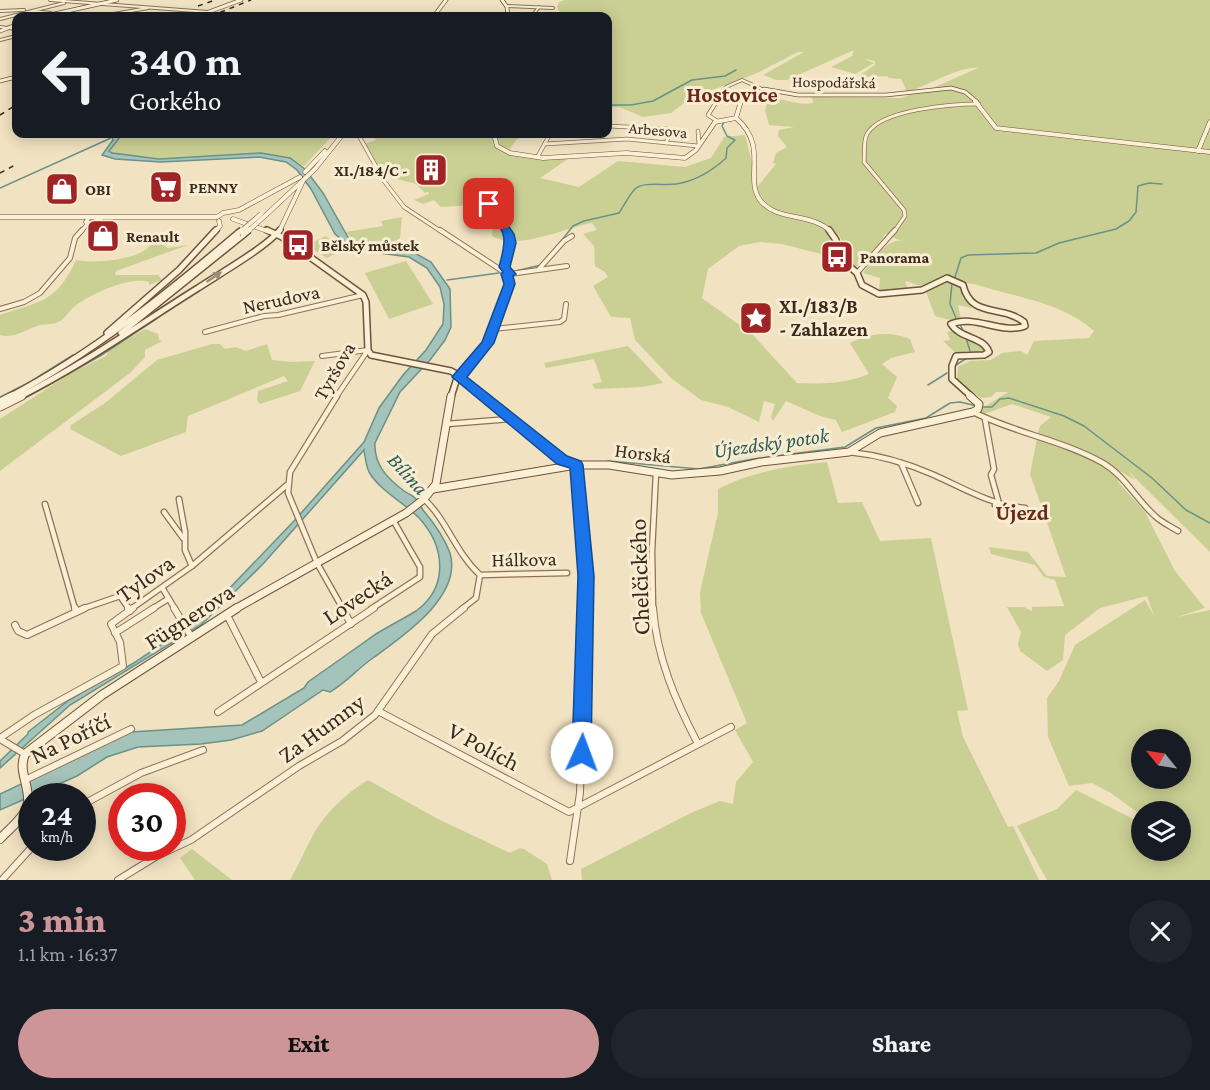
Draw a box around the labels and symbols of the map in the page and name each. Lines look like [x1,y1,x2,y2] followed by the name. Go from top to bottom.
[792,73,877,92] street label: Hospodářská
[686,82,778,107] district label: Hostovice
[628,119,689,141] street label: Arbesova
[413,152,449,188] building icon: XI./184/C -
[334,162,408,179] place label: XI./184/C -
[148,169,184,205] supermarket icon: PENNY
[44,171,80,207] shop icon: OBI
[463,178,514,229] pin
[189,179,239,196] place label: PENNY
[85,181,111,198] place label: OBI
[85,218,121,254] shop icon: Renault
[280,227,316,263] bus stop icon: Bělský můstek
[126,228,180,245] place label: Renault
[321,237,419,254] place label: Bělský můstek
[819,239,855,275] bus stop icon: Panorama
[860,249,929,266] place label: Panorama
[206,271,222,283] one-way arrow
[240,280,322,318] street label: Nerudova
[779,295,869,340] place label: XI./183/B - Zahlazen
[738,300,774,336] place icon: XI./183/B - Zahlazen
[309,338,360,404] street label: Tyršova
[712,423,831,463] water label: Újezdský potok
[614,439,672,467] street label: Horská
[383,448,433,500] water label: Bílina
[995,500,1049,525] district label: Újezd
[623,518,655,636] street label: Chelčického
[491,547,557,571] street label: Hálkova
[111,549,179,607] street label: Tylova
[317,564,397,630] street label: Lovecká
[139,577,239,655] street label: Fügnerova
[273,687,370,768] street label: Za Humny
[26,707,115,769] street label: Na Poříčí
[444,716,524,776] street label: V Polích
[550,721,614,785] position arrow
[1131,729,1191,789] north arrow
[108,783,186,861] speed limit sign: 30

